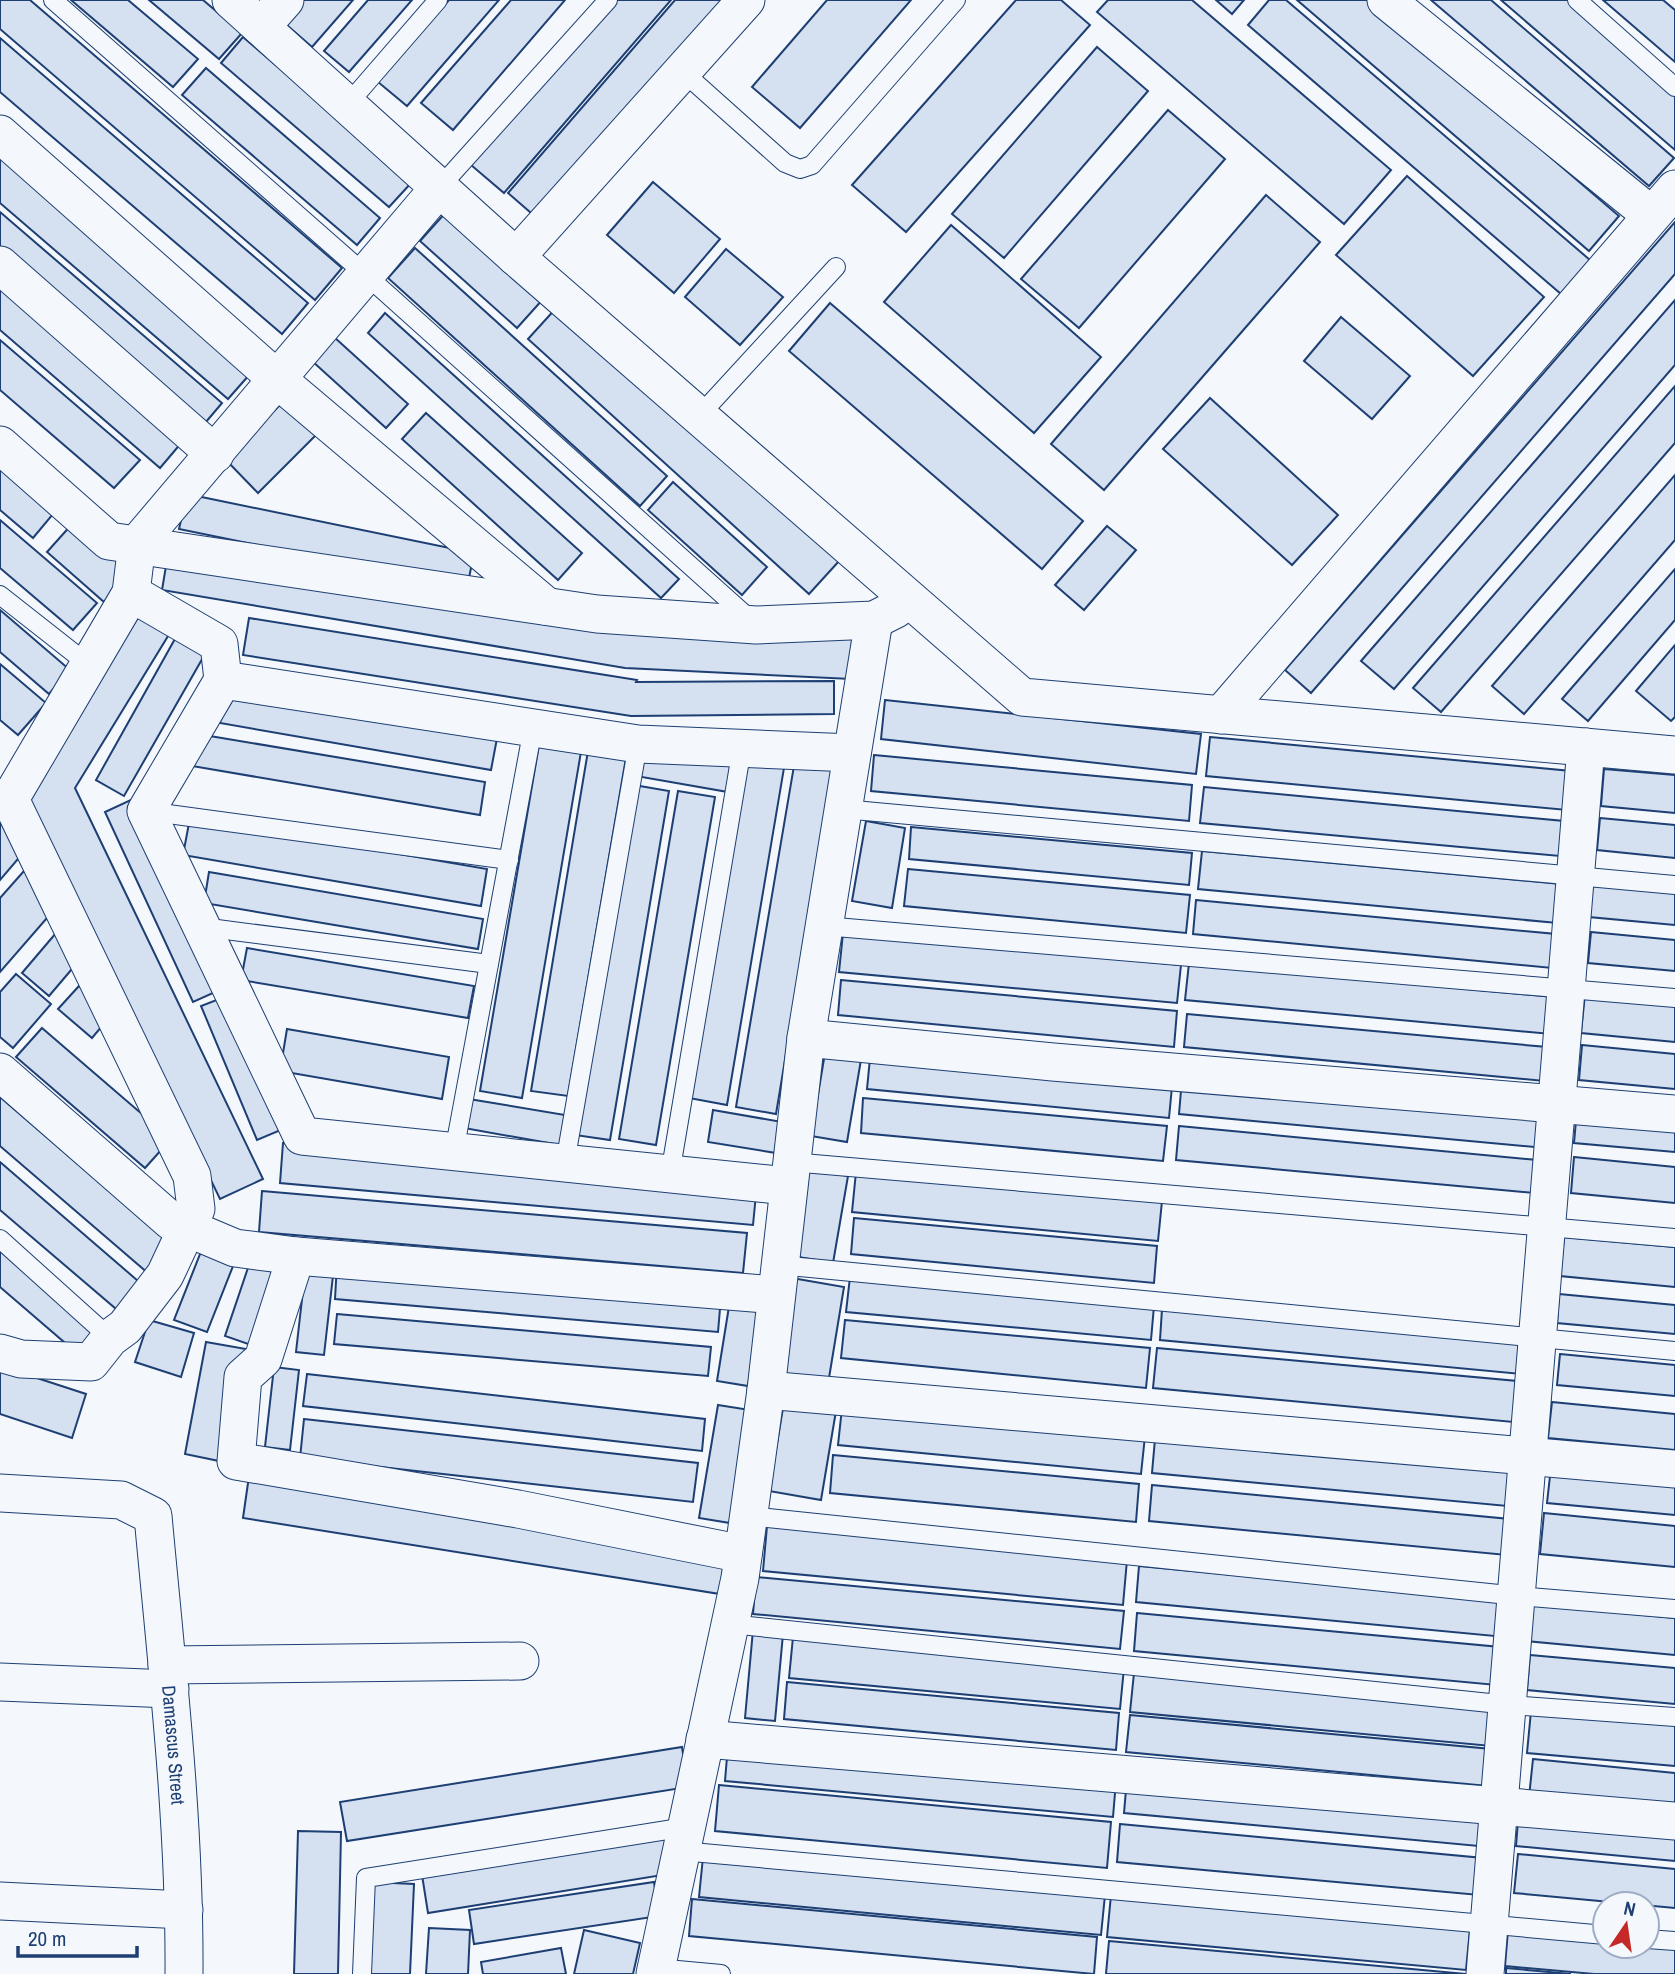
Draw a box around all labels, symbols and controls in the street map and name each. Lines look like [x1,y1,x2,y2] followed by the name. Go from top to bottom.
[156,1684,192,1806] street label: Damascus Street
[1591,1890,1661,1960] north arrow
[1621,1895,1638,1922] text: N
[18,1914,136,1958] scale bar
[28,1924,66,1953] text: 20 m

